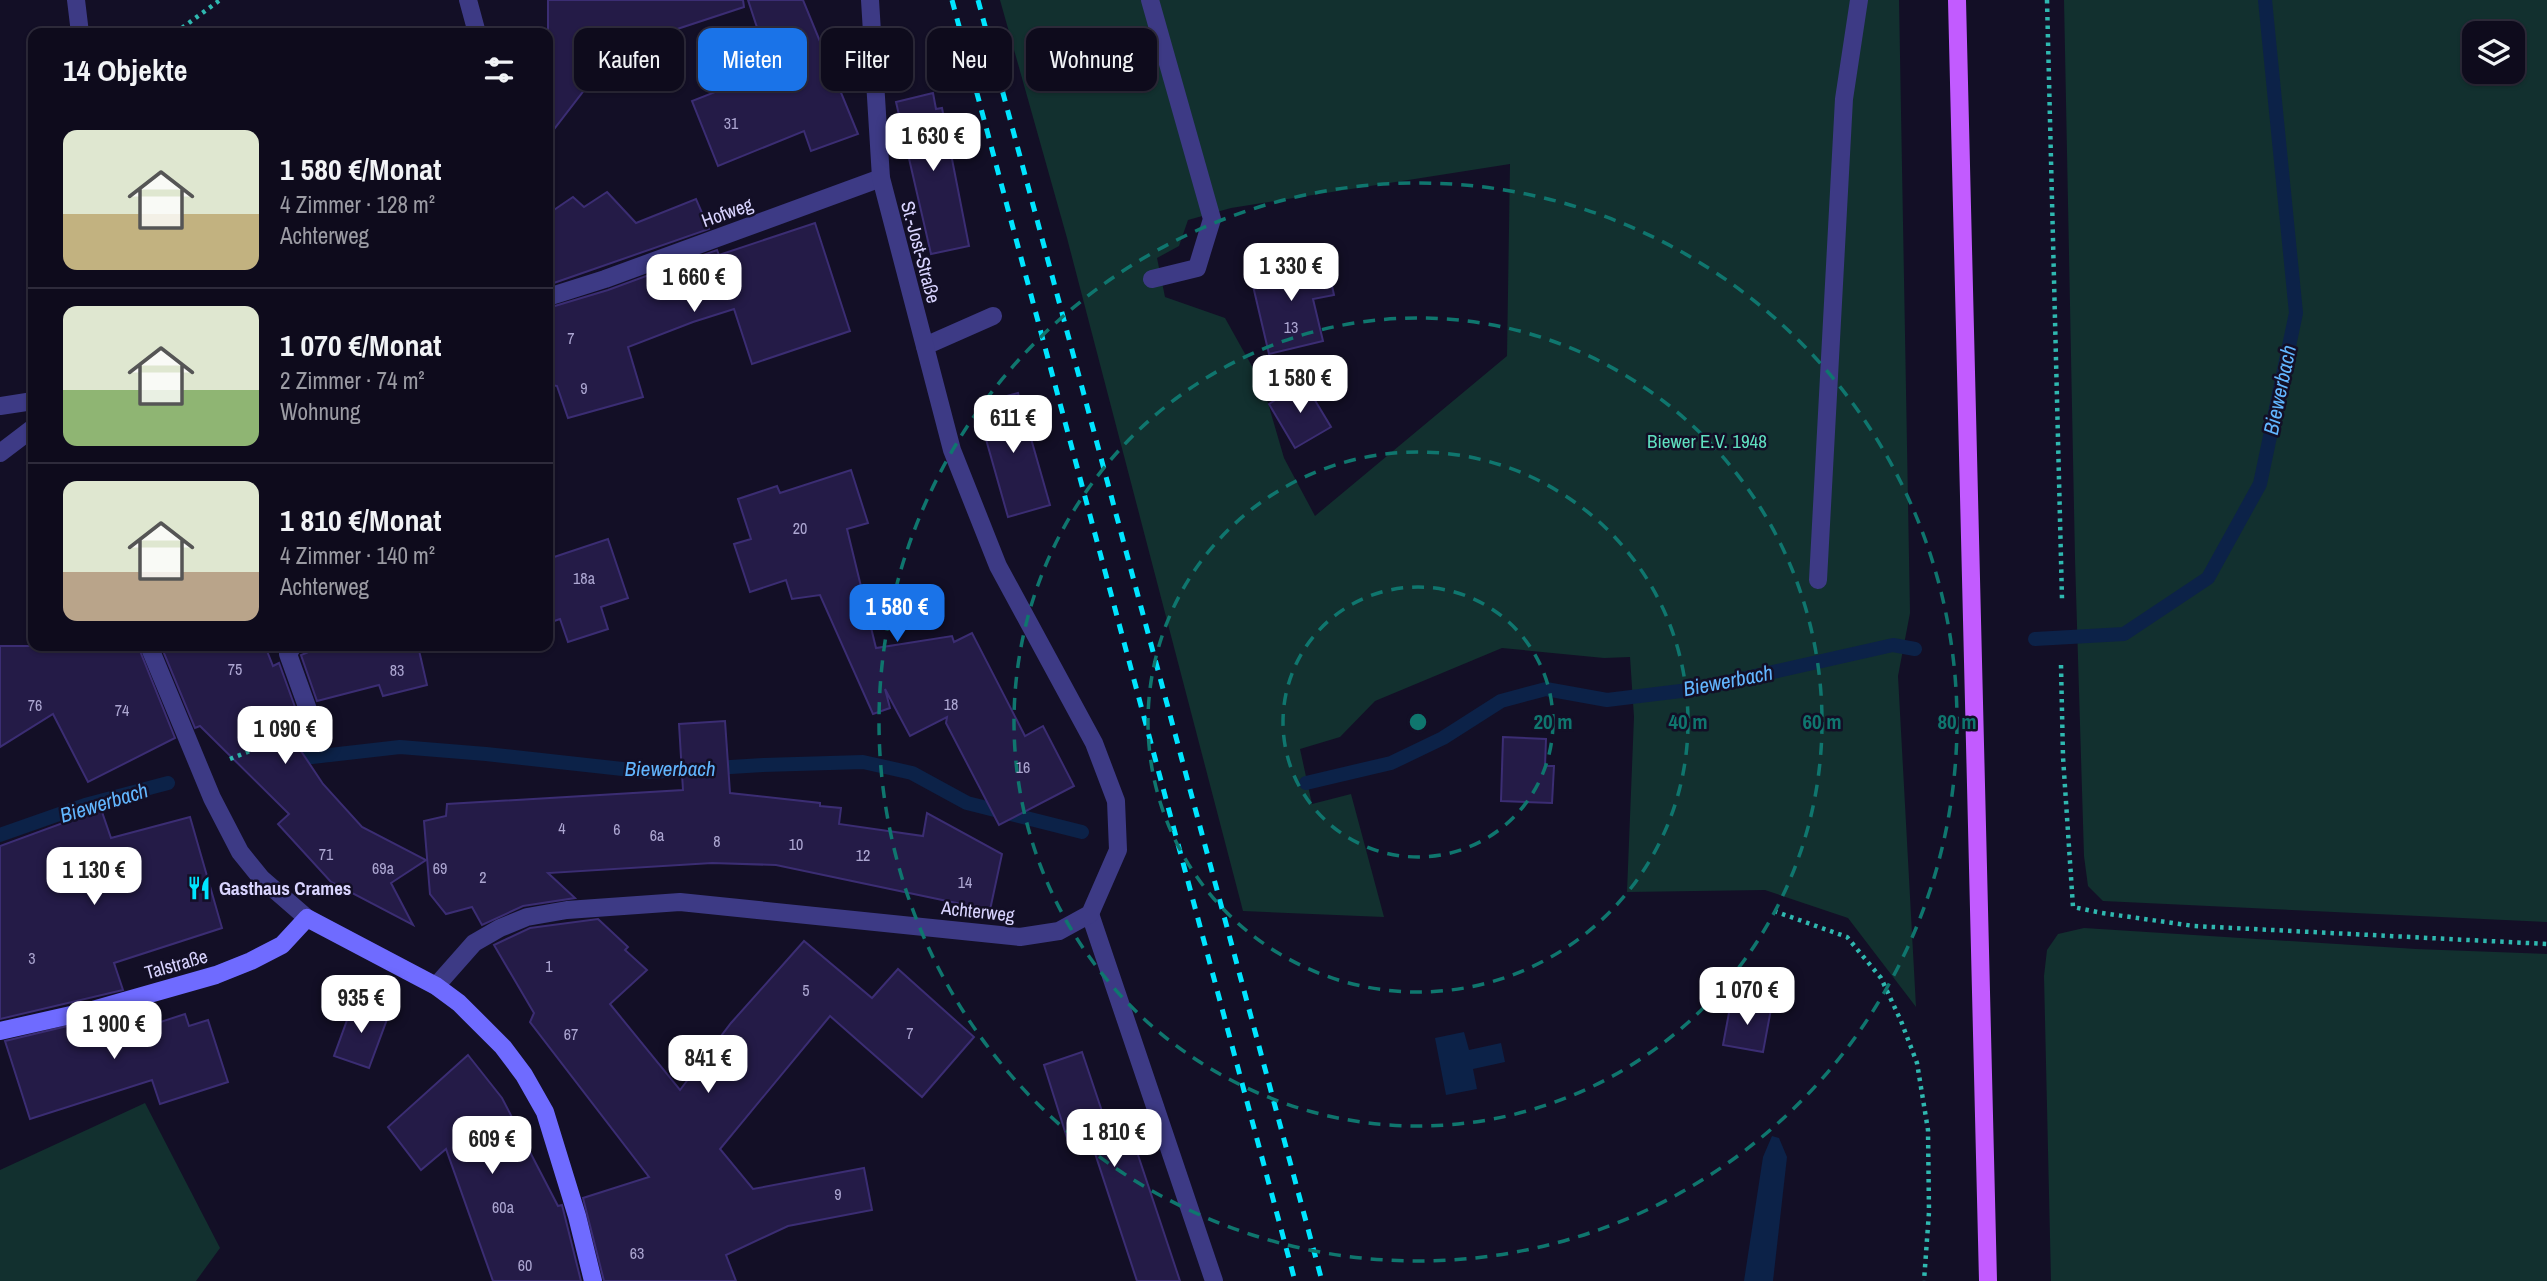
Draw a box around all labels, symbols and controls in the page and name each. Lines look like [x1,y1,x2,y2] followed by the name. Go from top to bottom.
[2462,21,2525,84] map controls
[2462,21,2525,84] button: layers
[574,28,684,91] chip: Kaufen
[698,28,807,91] chip: Mieten
[821,28,913,91] chip: Filter
[927,28,1012,91] chip: Neu
[1026,28,1157,91] chip: Wohnung
[63,50,187,90] text: 14 Objekte
[480,51,518,89] icon: filters
[724,112,739,134] house number: 31
[868,114,998,173] pin: 1 630 €
[902,120,964,151] text: 1 630 €
[280,149,441,189] text: 1 580 €/Monat
[119,158,203,242] icon: home
[280,189,435,220] text: 4 Zimmer · 128 m²
[698,191,757,233] street label: Hofweg
[895,198,947,306] street label: St.-Jost-Straße
[280,220,369,251] text: Achterweg
[1226,244,1356,303] pin: 1 330 €
[1260,250,1322,281] text: 1 330 €
[629,254,759,314] pin: 1 660 €
[663,261,725,292] text: 1 660 €
[1284,316,1298,338] house number: 13
[280,325,441,365] text: 1 070 €/Monat
[567,327,575,349] house number: 7
[119,334,203,418] icon: home
[2256,342,2303,437] water label: Biewerbach
[1235,356,1365,415] pin: 1 580 €
[1269,362,1331,393] text: 1 580 €
[280,365,425,396] text: 2 Zimmer · 74 m²
[580,377,588,399] house number: 9
[280,396,360,427] text: Wohnung
[964,396,1062,455] pin: 611 €
[990,402,1036,433] text: 611 €
[1647,428,1767,454] park label: Biewer E.V. 1948
[280,500,441,540] text: 1 810 €/Monat
[119,509,203,593] icon: home
[793,517,807,539] house number: 20
[280,540,435,571] text: 4 Zimmer · 140 m²
[573,567,596,589] house number: 18a
[280,571,369,602] text: Achterweg
[832,584,962,644] pin: 1 580 €
[866,591,928,622] text: 1 580 €
[228,658,242,680] house number: 75
[1681,658,1775,703] water label: Biewerbach
[390,659,404,681] house number: 83
[944,693,958,715] house number: 18
[28,694,42,716] house number: 76
[115,699,129,721] house number: 74
[220,706,350,766] pin: 1 090 €
[1533,707,1573,736] text: 20 m
[1668,707,1708,736] text: 40 m
[1802,707,1842,736] text: 60 m
[1937,707,1977,736] text: 80 m
[1406,710,1430,734] centre of rings
[254,713,316,744] text: 1 090 €
[625,754,715,783] water label: Biewerbach
[1016,756,1030,778] house number: 16
[56,775,152,830] water label: Biewerbach
[558,817,566,839] house number: 4
[613,818,621,840] house number: 6
[650,824,665,846] house number: 6a
[713,830,721,852] house number: 8
[789,833,803,855] house number: 10
[319,843,334,865] house number: 71
[856,844,870,866] house number: 12
[29,848,159,907] pin: 1 130 €
[63,854,125,885] text: 1 130 €
[372,857,395,879] house number: 69a
[433,857,447,879] house number: 69
[479,866,487,888] house number: 2
[958,871,972,893] house number: 14
[185,874,213,902] restaurant icon: Gasthaus Crames
[219,875,352,901] place label: Gasthaus Crames
[939,894,1016,928] street label: Achterweg
[141,943,211,985] street label: Talstraße
[28,947,36,969] house number: 3
[545,955,553,977] house number: 1
[1682,968,1812,1027] pin: 1 070 €
[1716,974,1778,1005] text: 1 070 €
[312,976,410,1035] pin: 935 €
[802,979,810,1001] house number: 5
[337,982,385,1013] text: 935 €
[49,1002,179,1061] pin: 1 900 €
[83,1008,145,1039] text: 1 900 €
[906,1022,914,1044] house number: 7
[564,1023,578,1045] house number: 67
[659,1036,757,1095] pin: 841 €
[684,1042,732,1073] text: 841 €
[1049,1110,1179,1169] pin: 1 810 €
[443,1116,541,1176] pin: 609 €
[1083,1116,1145,1147] text: 1 810 €
[468,1123,516,1154] text: 609 €
[834,1183,842,1205] house number: 9
[492,1196,515,1218] house number: 60a
[630,1242,644,1264] house number: 63
[518,1254,532,1276] house number: 60

